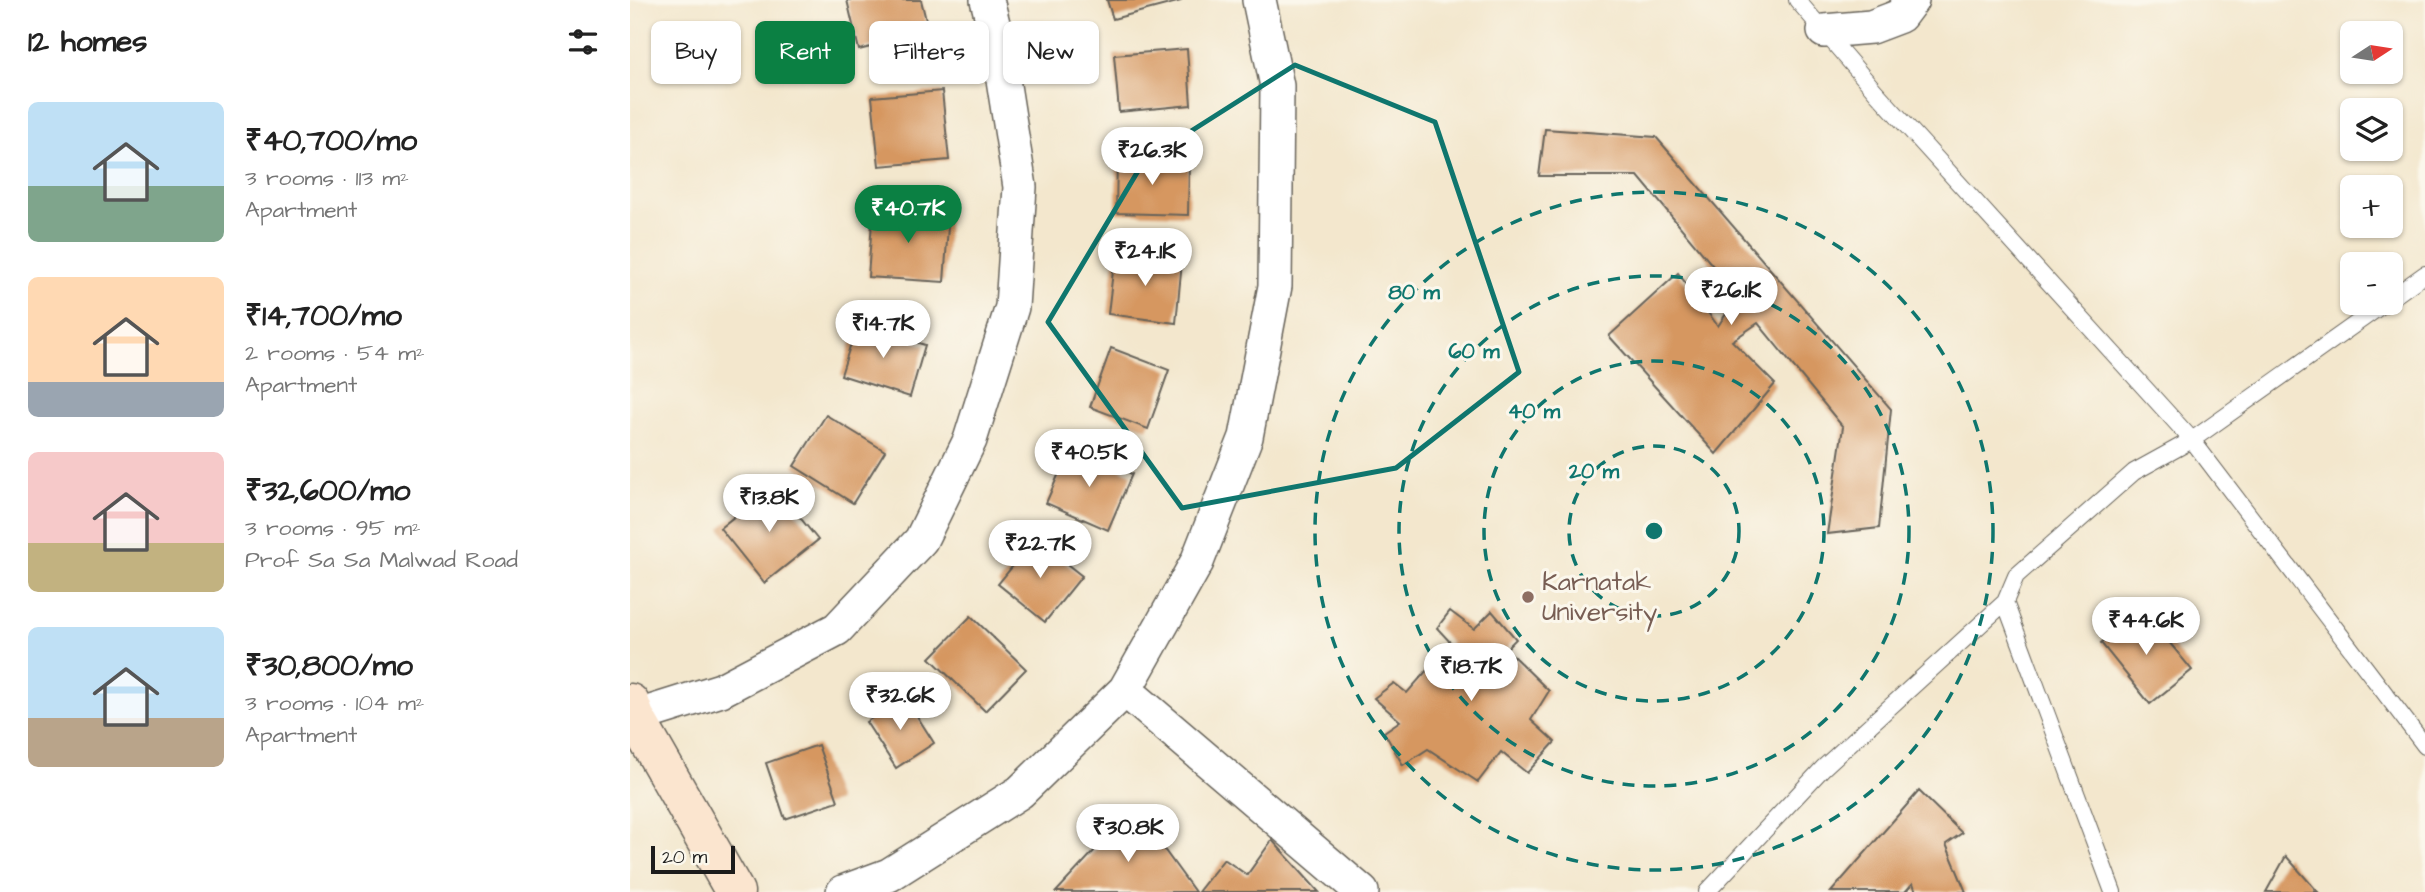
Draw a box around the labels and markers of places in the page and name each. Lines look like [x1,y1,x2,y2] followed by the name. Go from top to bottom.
[1095,128,1209,187] pin: ₹26.3K
[851,186,965,245] pin: ₹40.7K
[1088,229,1202,288] pin: ₹24.1K
[1674,268,1788,327] pin: ₹26.1K
[826,300,940,360] pin: ₹14.7K
[1032,430,1146,489] pin: ₹40.5K
[712,475,826,534] pin: ₹13.8K
[1642,519,1666,543] centre of rings
[983,520,1097,580] pin: ₹22.7K
[1542,564,1657,632] place label: Karnatak University
[1520,589,1536,605] marker: Karnatak University
[2089,598,2203,657] pin: ₹44.6K
[1414,644,1528,703] pin: ₹18.7K
[843,672,957,732] pin: ₹32.6K
[1071,804,1185,864] pin: ₹30.8K

